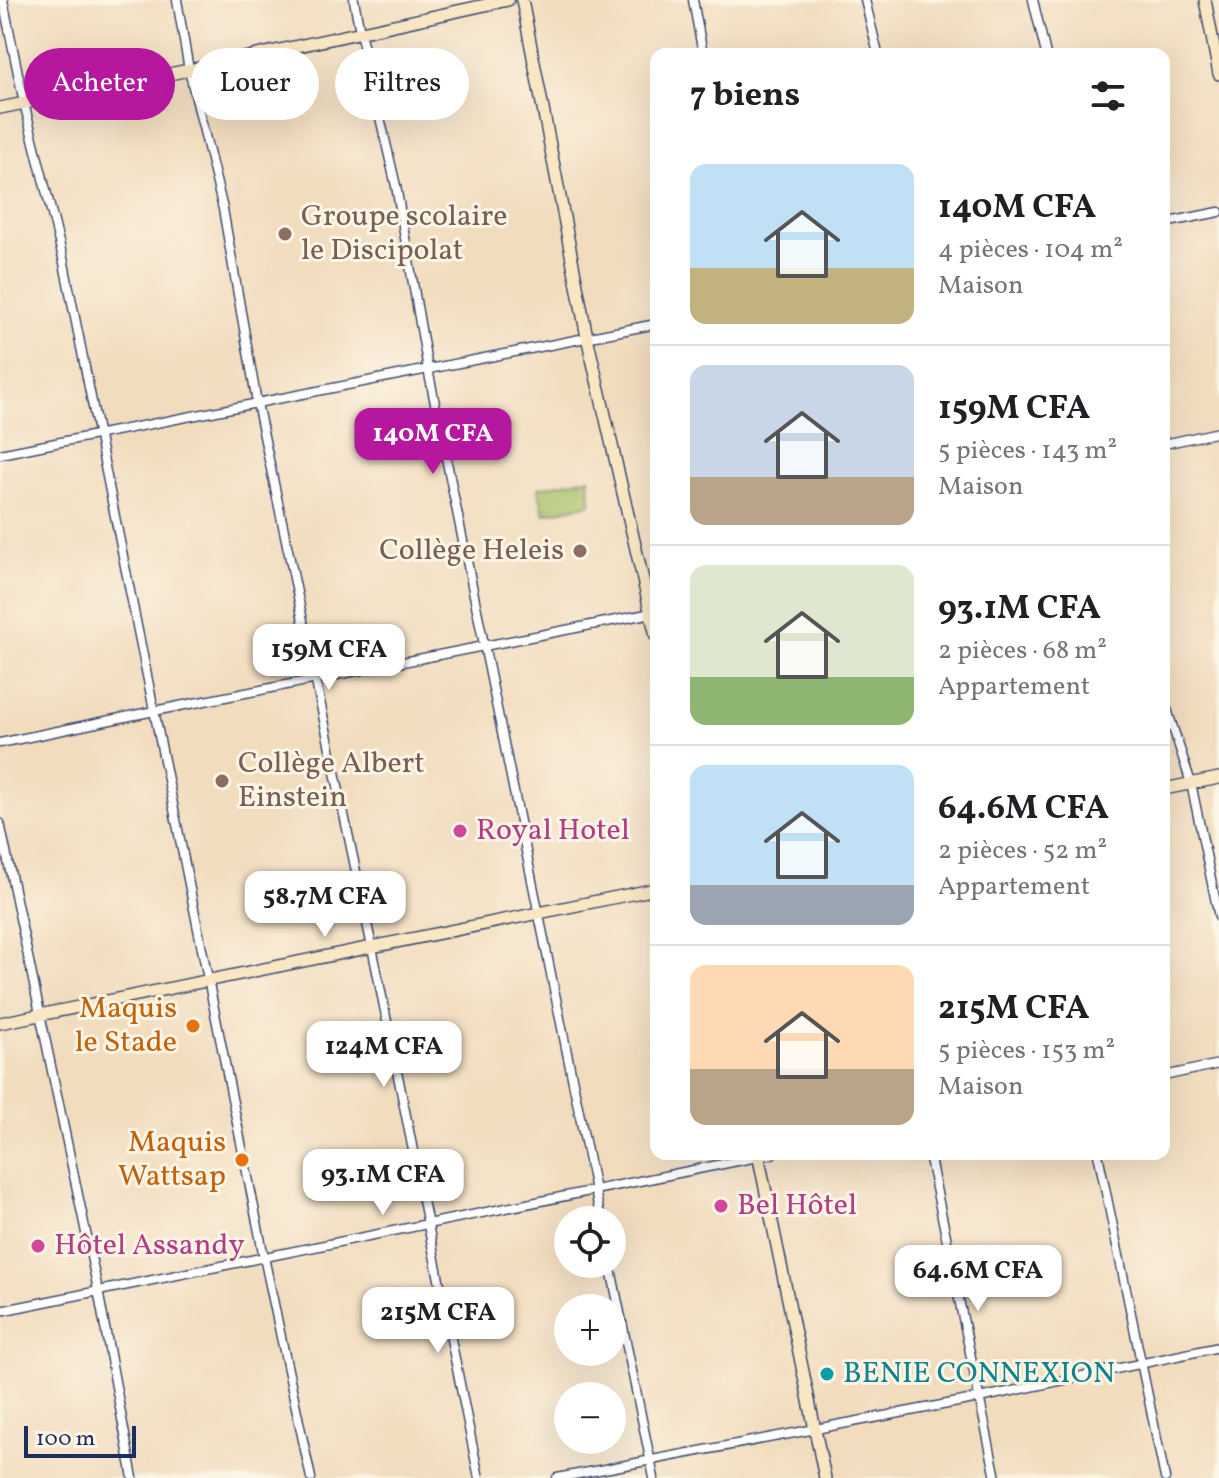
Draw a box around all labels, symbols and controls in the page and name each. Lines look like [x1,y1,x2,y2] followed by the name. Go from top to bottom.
[24,48,175,120] chip: Acheter
[191,48,319,120] chip: Louer
[335,48,469,120] chip: Filtres
[690,73,800,120] text: 7 biens
[1086,74,1130,118] icon: filters
[938,185,1096,232] text: 140M CFA
[301,196,507,272] place label: Groupe scolaire le Discipolat
[754,196,850,292] icon: home
[276,225,294,243] marker: Groupe scolaire le Discipolat
[938,232,1123,268] text: 4 pièces · 104 m²
[938,268,1023,304] text: Maison
[938,386,1090,433] text: 159M CFA
[754,397,850,493] icon: home
[350,408,516,476] pin: 140M CFA
[372,416,494,452] text: 140M CFA
[938,433,1117,469] text: 5 pièces · 143 m²
[938,469,1023,505] text: Maison
[379,530,564,572] place label: Collège Heleis
[571,542,589,560] marker: Collège Heleis
[938,586,1101,633] text: 93.1M CFA
[754,597,850,693] icon: home
[246,624,412,692] pin: 159M CFA
[271,632,387,668] text: 159M CFA
[938,633,1107,669] text: 2 pièces · 68 m²
[938,669,1090,705] text: Appartement
[238,743,425,819] place label: Collège Albert Einstein
[213,772,231,790] marker: Collège Albert Einstein
[938,786,1109,833] text: 64.6M CFA
[754,797,850,893] icon: home
[476,810,630,852] place label: Royal Hotel
[451,822,469,840] marker: Royal Hotel
[938,833,1107,869] text: 2 pièces · 52 m²
[938,869,1090,905] text: Appartement
[233,871,417,939] pin: 58.7M CFA
[263,879,387,915] text: 58.7M CFA
[938,986,1089,1033] text: 215M CFA
[75,988,177,1064] place label: Maquis le Stade
[754,997,850,1093] icon: home
[184,1017,202,1035] marker: Maquis le Stade
[301,1021,467,1089] pin: 124M CFA
[325,1029,443,1065] text: 124M CFA
[938,1033,1115,1069] text: 5 pièces · 153 m²
[938,1069,1023,1105] text: Maison
[118,1122,226,1198] place label: Maquis Wattsap
[291,1149,475,1217] pin: 93.1M CFA
[233,1151,251,1169] marker: Maquis Wattsap
[321,1157,445,1193] text: 93.1M CFA
[737,1185,857,1227] place label: Bel Hôtel
[712,1197,730,1215] marker: Bel Hôtel
[554,1206,626,1454] map controls
[554,1206,626,1278] button: locate
[54,1225,245,1267] place label: Hôtel Assandy
[29,1237,47,1255] marker: Hôtel Assandy
[886,1245,1070,1313] pin: 64.6M CFA
[913,1253,1043,1289] text: 64.6M CFA
[355,1287,521,1355] pin: 215M CFA
[554,1294,626,1366] button: +
[380,1295,496,1331] text: 215M CFA
[843,1353,1115,1395] place label: BENIE CONNEXION
[818,1365,836,1383] marker: BENIE CONNEXION
[554,1382,626,1454] button: −
[24,1422,136,1458] scale bar
[36,1424,95,1455] text: 100 m

